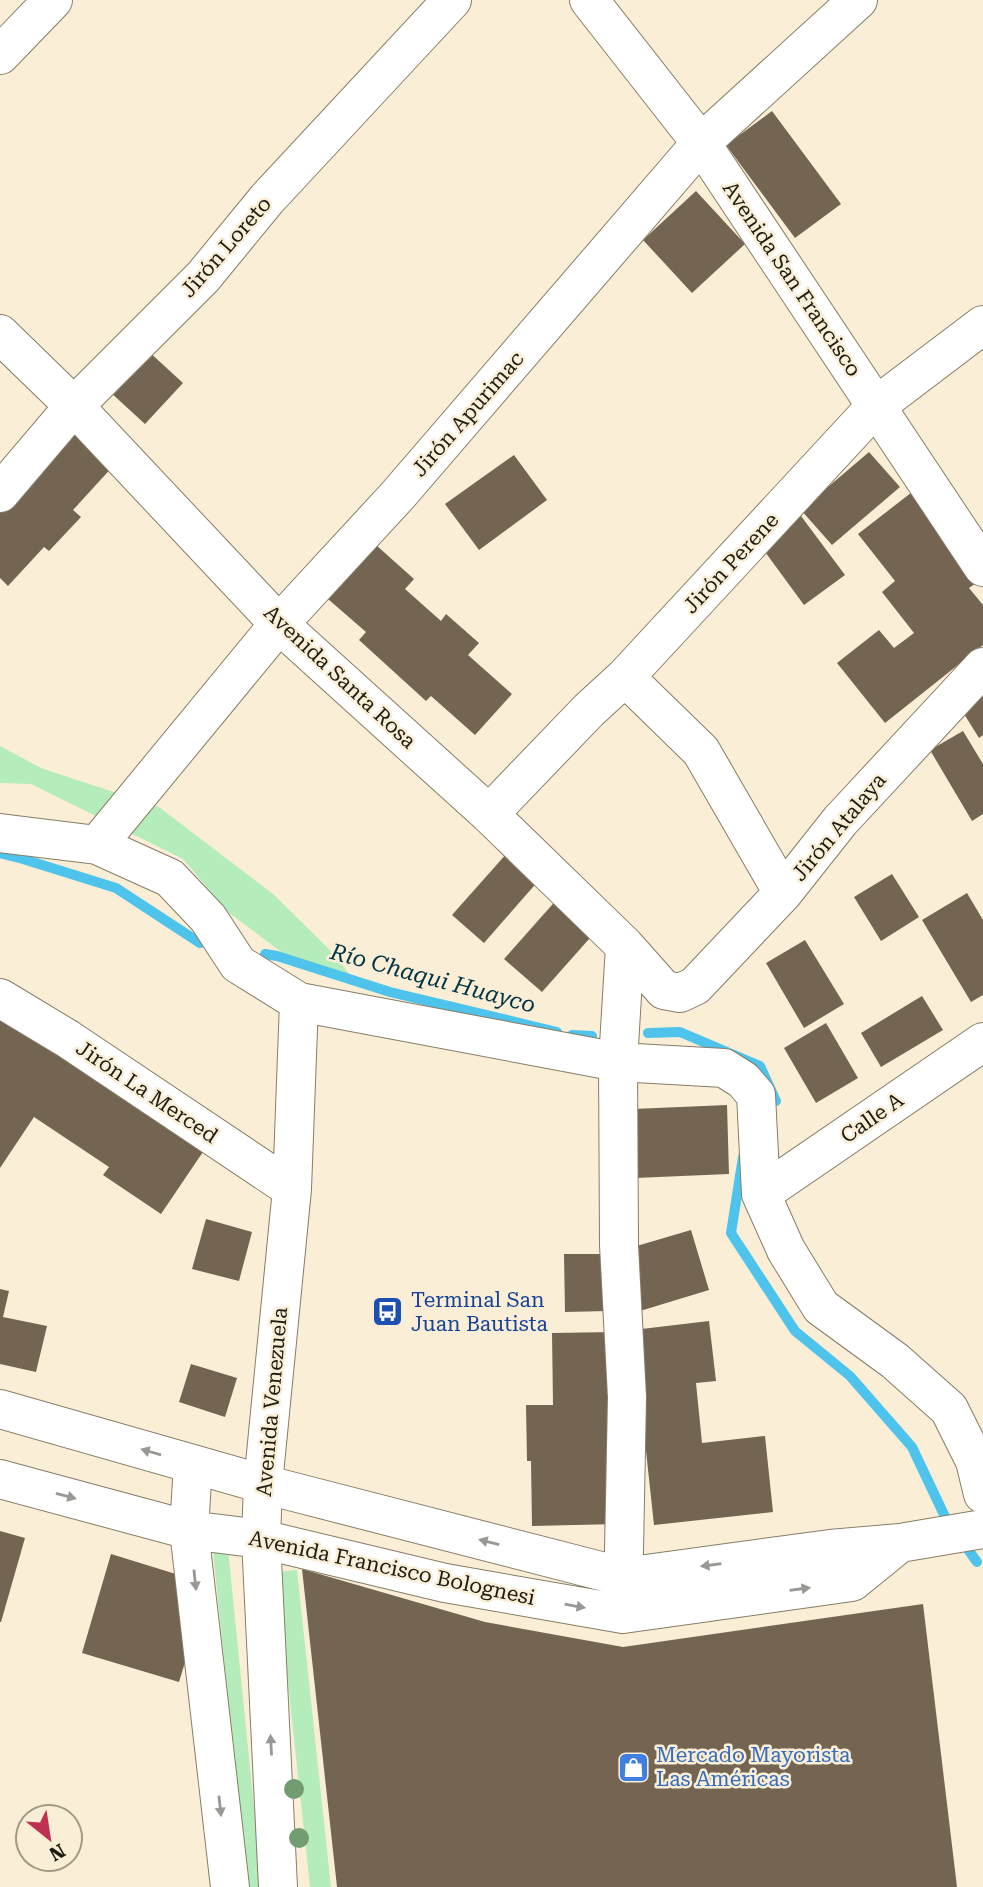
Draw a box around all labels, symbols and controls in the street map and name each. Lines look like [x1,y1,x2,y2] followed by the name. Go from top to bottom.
[718,177,866,381] street label: Avenida San Francisco
[176,192,276,302] street label: Jirón Loreto
[407,346,529,481] street label: Jirón Apurimac
[678,508,784,618] street label: Jirón Perene
[259,600,421,754] street label: Avenida Santa Rosa
[787,768,891,886] street label: Jirón Atalaya
[326,938,538,1019] water label: Río Chaqui Huayco
[72,1036,223,1148] street label: Jirón La Merced
[836,1088,908,1148] street label: Calle A
[411,1288,549,1336] place label: Terminal San Juan Bautista
[371,1295,405,1329] bus stop icon: Terminal San Juan Bautista
[252,1306,292,1498] street label: Avenida Venezuela
[140,1446,161,1456] one-way arrow
[56,1492,77,1502] one-way arrow
[247,1526,538,1610] street label: Avenida Francisco Bolognesi
[478,1536,500,1547] one-way arrow
[700,1560,722,1571] one-way arrow
[190,1570,201,1592] one-way arrow
[789,1583,811,1594] one-way arrow
[564,1601,586,1612] one-way arrow
[266,1734,277,1756] one-way arrow
[656,1743,851,1791] place label: Mercado Mayorista Las Américas
[616,1750,650,1784] shop icon: Mercado Mayorista Las Américas
[215,1796,226,1818] one-way arrow
[14,1803,84,1873] north arrow
[45,1839,69,1866] text: N

